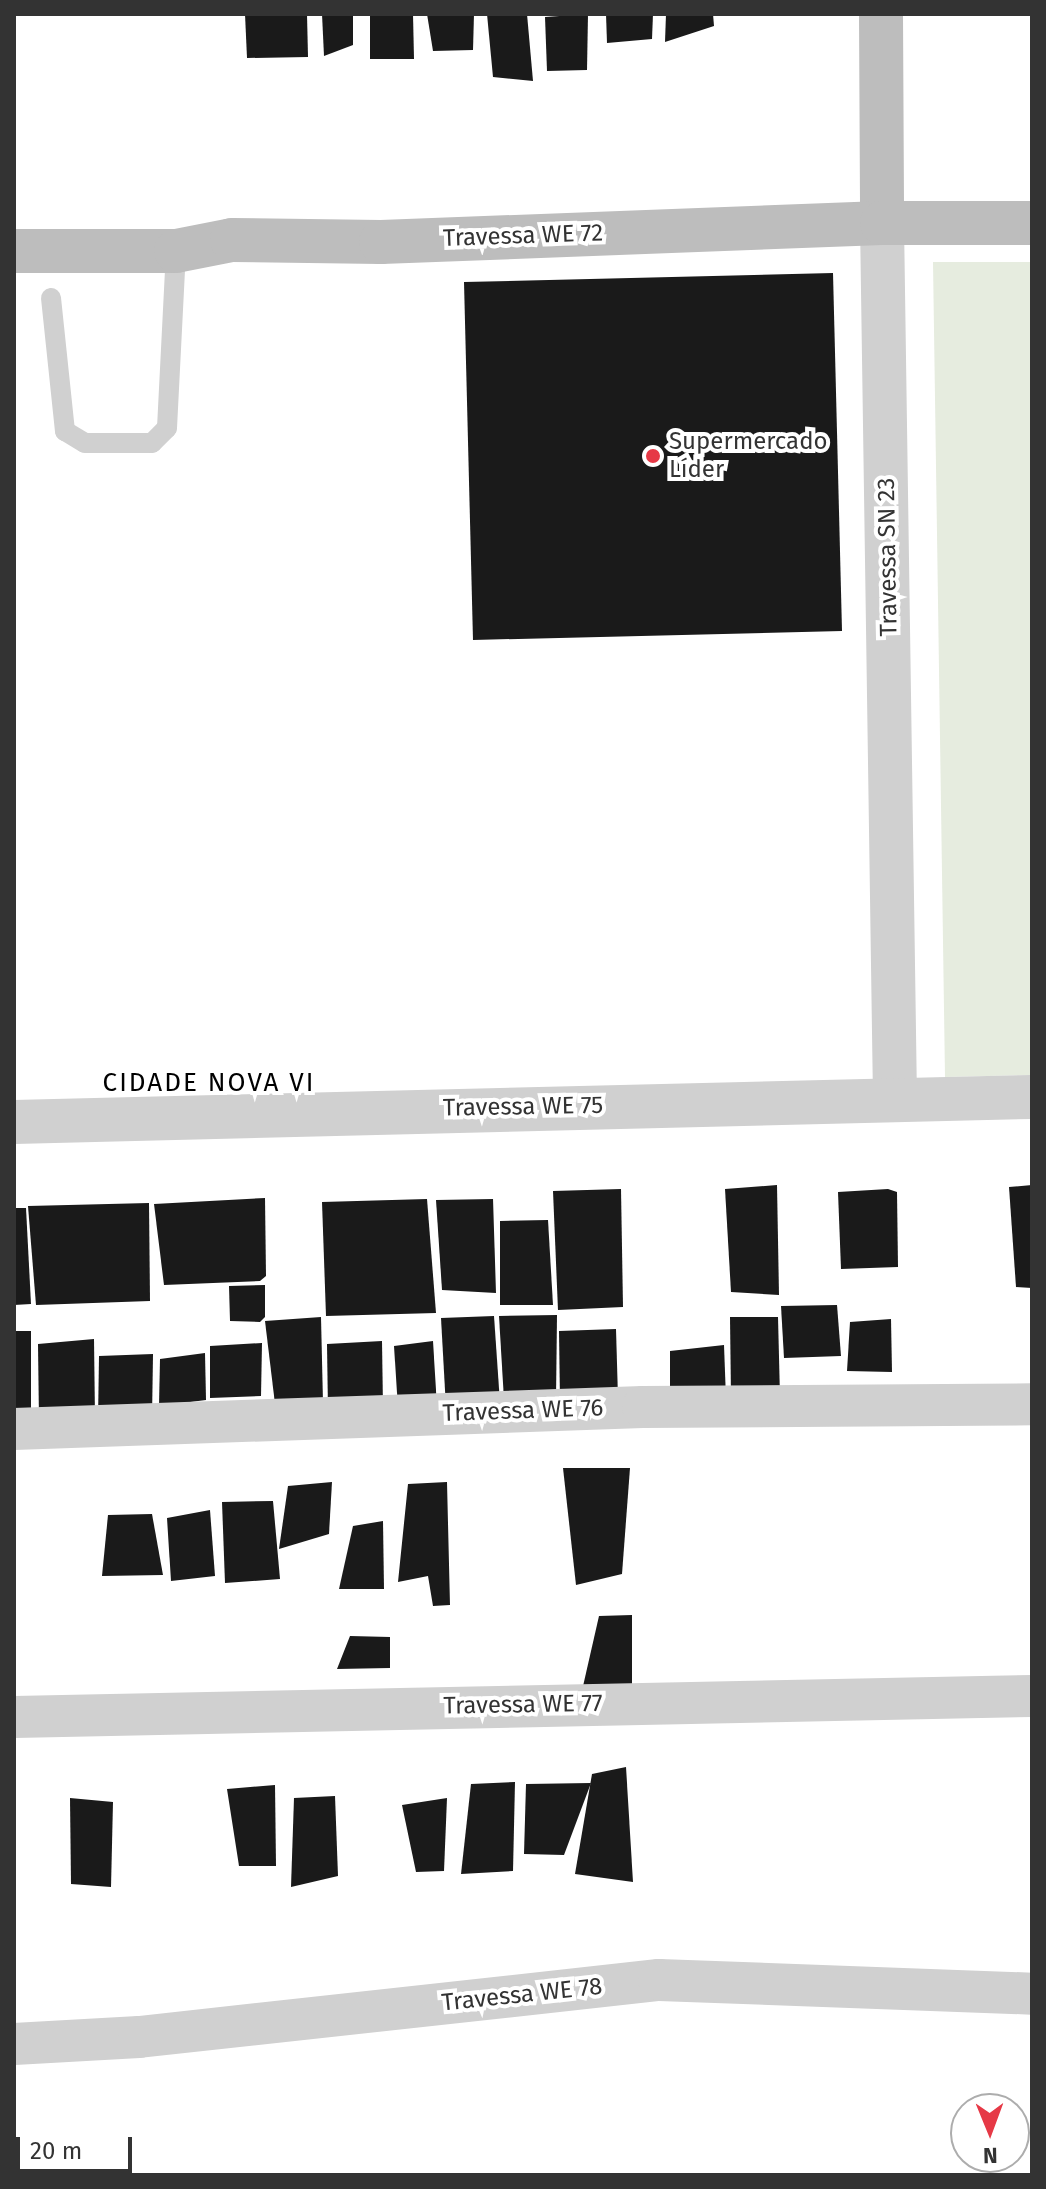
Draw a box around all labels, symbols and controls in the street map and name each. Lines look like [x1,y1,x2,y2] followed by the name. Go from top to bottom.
[442,219,604,253] street label: Travessa WE 72
[669,428,827,484] place label: Supermercado Líder
[644,447,662,465] marker: Supermercado Líder
[872,478,904,636] street label: Travessa SN 23
[103,1067,315,1099] district label: CIDADE NOVA VI
[443,1091,603,1123] street label: Travessa WE 75
[442,1394,604,1428] street label: Travessa WE 76
[443,1689,603,1721] street label: Travessa WE 77
[440,1972,604,2018] street label: Travessa WE 78
[950,2093,1030,2173] north arrow
[20,2121,136,2171] scale bar
[30,2137,82,2165] text: 20 m
[983,2142,998,2169] text: N

